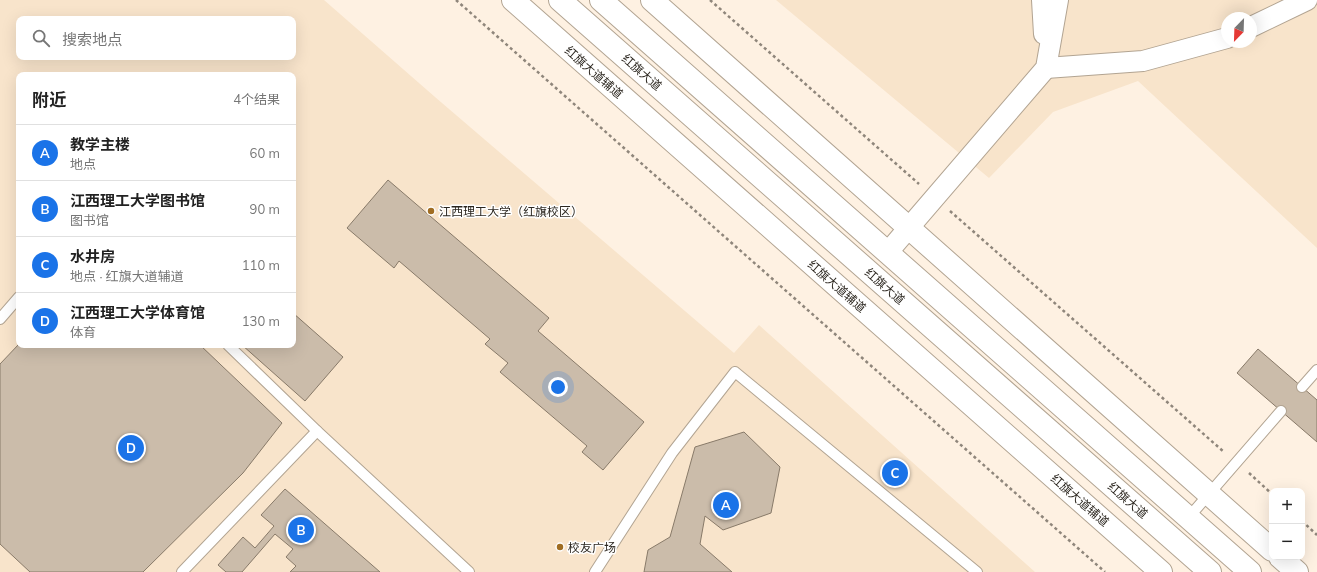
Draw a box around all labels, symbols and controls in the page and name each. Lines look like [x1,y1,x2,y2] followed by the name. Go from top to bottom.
[1221,12,1257,48] north arrow
[16,16,296,60] search box
[30,27,52,49] icon: search
[62,30,122,49] text: 搜索地点
[562,43,626,101] street label: 红旗大道辅道
[619,51,665,93] street label: 红旗大道
[32,89,66,110] text: 附近
[233,91,280,107] text: 4个结果
[70,135,130,154] text: 教学主楼
[40,145,50,161] text: A
[250,145,280,161] text: 60 m
[70,156,96,172] text: 地点
[70,191,205,210] text: 江西理工大学图书馆
[41,201,49,217] text: B
[250,201,280,217] text: 90 m
[439,204,583,219] place label: 江西理工大学（红旗校区）
[426,206,436,216] marker: 江西理工大学（红旗校区）
[70,212,109,228] text: 图书馆
[70,247,115,266] text: 水井房
[41,257,49,273] text: C
[242,257,280,273] text: 110 m
[805,257,869,315] street label: 红旗大道辅道
[862,265,908,307] street label: 红旗大道
[70,268,184,284] text: 地点 · 红旗大道辅道
[70,303,205,322] text: 江西理工大学体育馆
[40,313,50,329] text: D
[242,313,280,329] text: 130 m
[70,324,96,340] text: 体育
[548,377,568,397] your location
[118,433,144,463] pin: D
[882,458,908,488] pin: C
[1048,471,1112,529] street label: 红旗大道辅道
[1105,479,1151,521] street label: 红旗大道
[1269,488,1305,560] map controls
[1269,488,1305,524] button: +
[713,490,739,520] pin: A
[288,515,314,545] pin: B
[1269,524,1305,560] button: −
[568,540,616,555] place label: 校友广场
[555,542,565,552] marker: 校友广场

